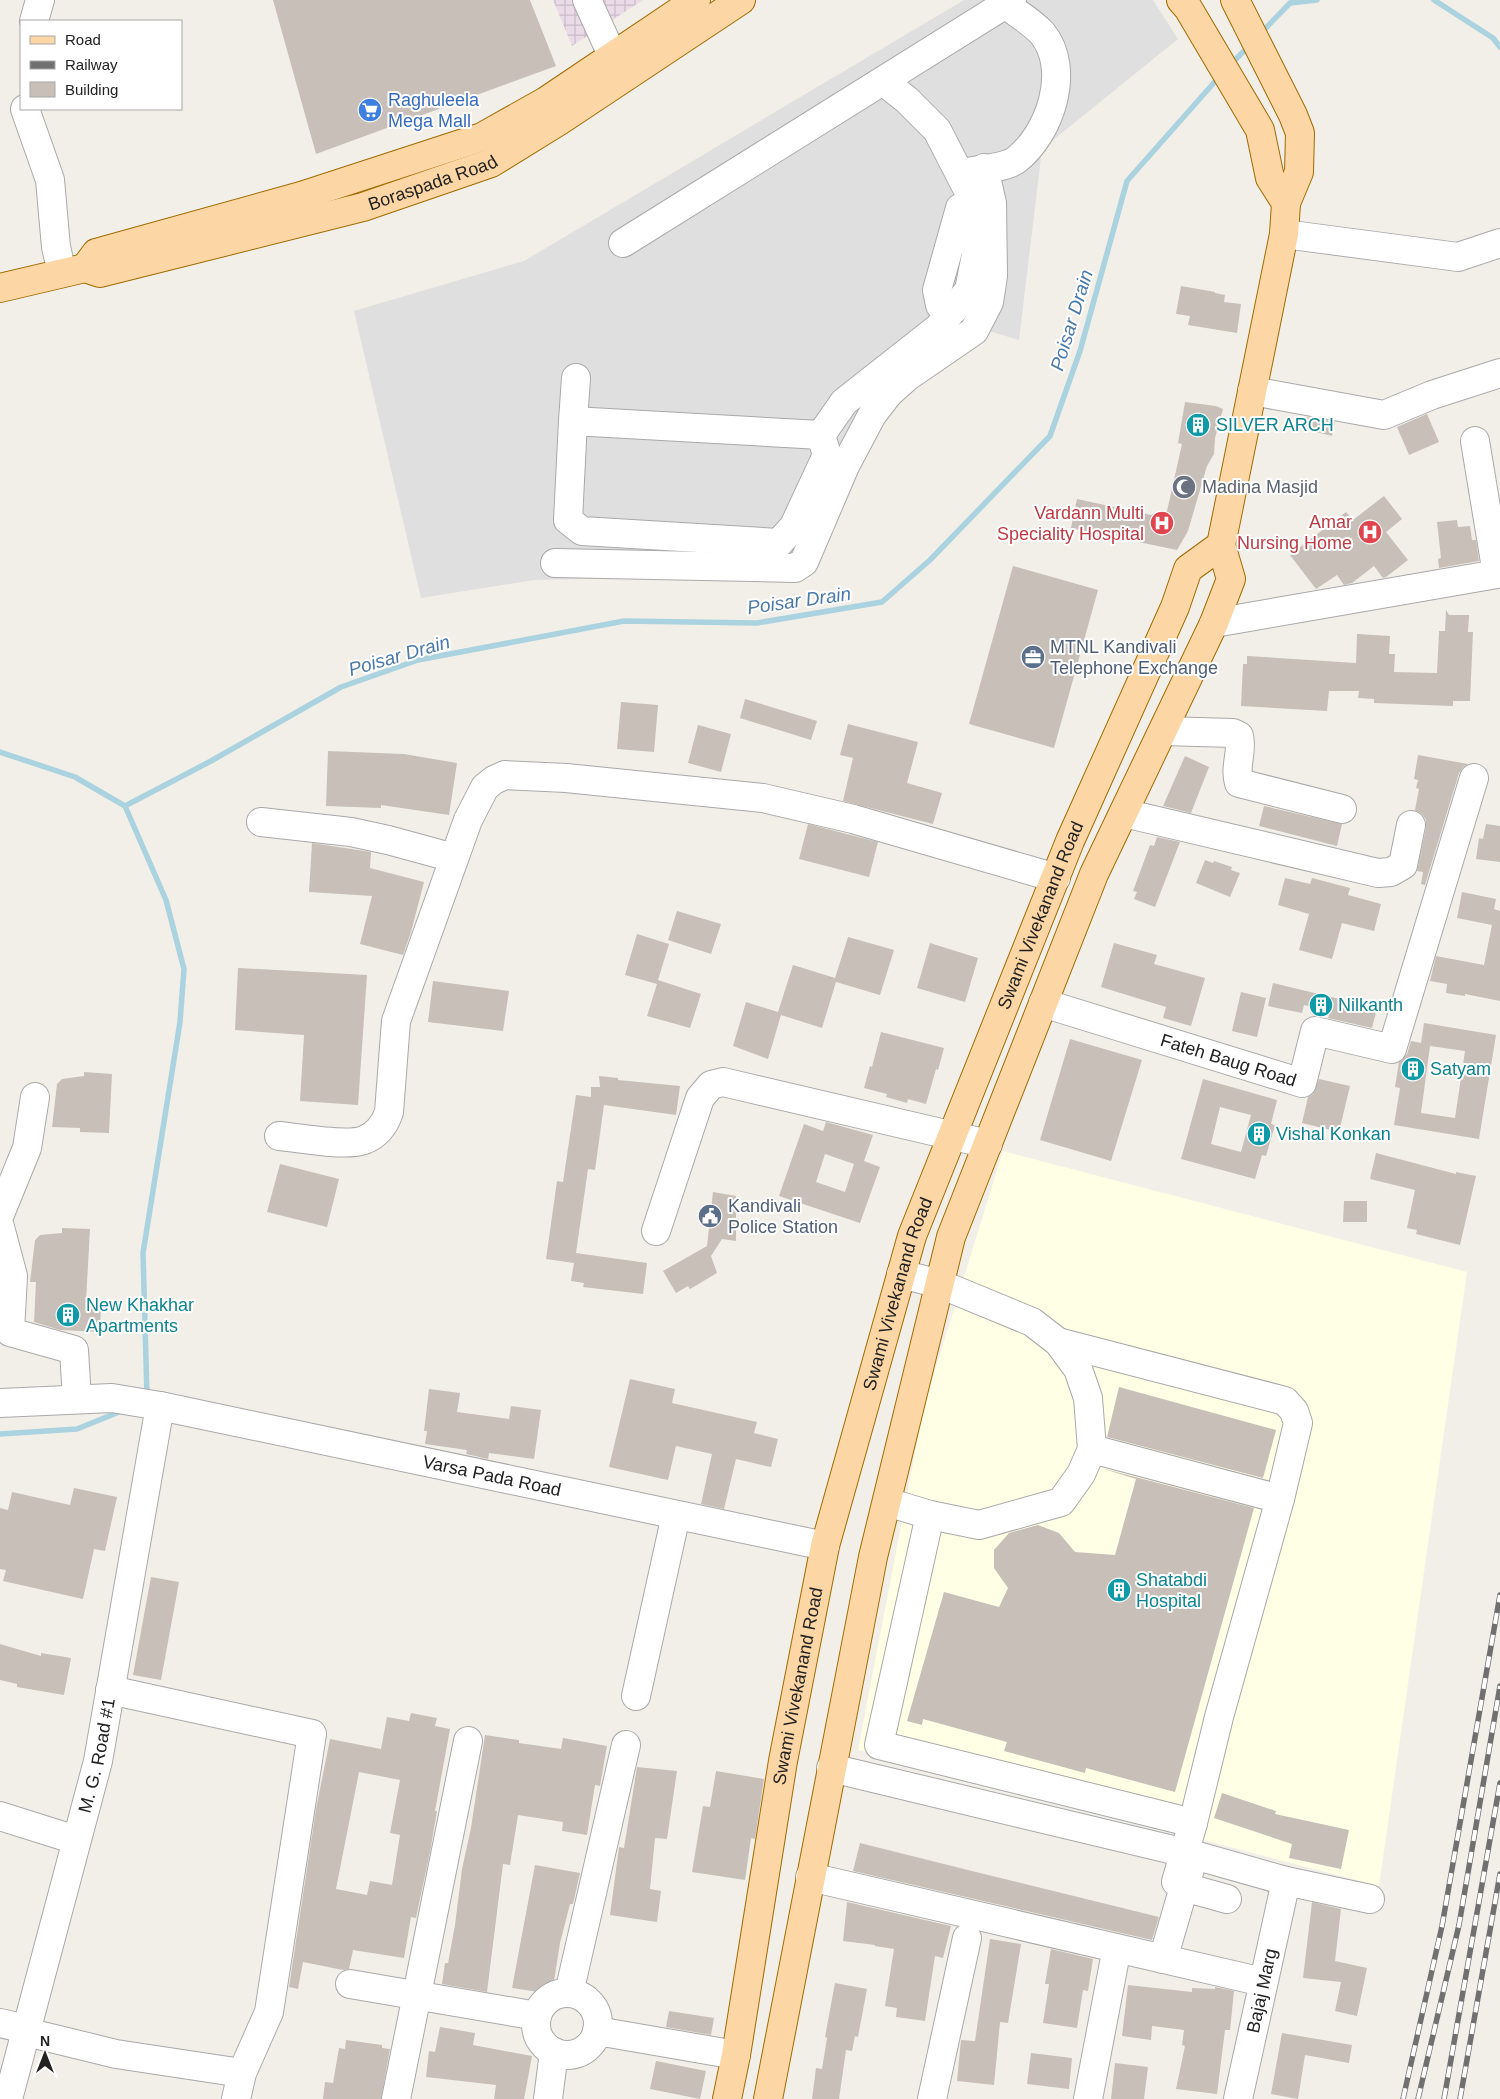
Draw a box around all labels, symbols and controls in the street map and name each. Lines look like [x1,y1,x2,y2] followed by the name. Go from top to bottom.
[20,20,182,110] legend
[65,31,101,48] text: Road
[65,56,118,73] text: Railway
[65,81,118,98] text: Building
[388,90,480,131] place label: Raghuleela Mega Mall
[357,97,383,123] supermarket icon: Raghuleela Mega Mall
[366,151,501,214] street label: Boraspada Road
[1046,267,1097,373] water label: Poisar Drain
[1185,412,1211,438] building icon: SILVER ARCH
[1216,415,1334,435] place label: SILVER ARCH
[1171,474,1197,500] mosque icon: Madina Masjid
[1202,477,1318,497] place label: Madina Masjid
[997,503,1144,544] place label: Vardann Multi Speciality Hospital
[1149,510,1175,536] hospital icon: Vardann Multi Speciality Hospital
[1237,512,1352,553] place label: Amar Nursing Home
[1357,519,1383,545] hospital icon: Amar Nursing Home
[746,583,852,618] water label: Poisar Drain
[346,631,452,680] water label: Poisar Drain
[1050,637,1218,678] place label: MTNL Kandivali Telephone Exchange
[1020,644,1046,670] office icon: MTNL Kandivali Telephone Exchange
[994,818,1087,1012] street label: Swami Vivekanand Road
[1308,992,1334,1018] building icon: Nilkanth
[1338,995,1403,1015] place label: Nilkanth
[1158,1030,1299,1091] street label: Fateh Baug Road
[1400,1056,1426,1082] building icon: Satyam
[1430,1059,1491,1079] place label: Satyam
[1246,1121,1272,1147] building icon: Vishal Konkan
[1276,1124,1391,1144] place label: Vishal Konkan
[859,1194,936,1393] street label: Swami Vivekanand Road
[728,1196,838,1237] place label: Kandivali Police Station
[697,1203,723,1229] public building icon: Kandivali Police Station
[86,1295,194,1336] place label: New Khakhar Apartments
[55,1302,81,1328] building icon: New Khakhar Apartments
[421,1452,563,1500] street label: Varsa Pada Road
[1136,1570,1207,1611] place label: Shatabdi Hospital
[1106,1577,1132,1603] building icon: Shatabdi Hospital
[769,1586,827,1786] street label: Swami Vivekanand Road
[75,1696,119,1815] street label: M. G. Road #1
[1243,1946,1281,2035] street label: Bajaj Marg
[20,2029,70,2079] north arrow
[40,2033,50,2049] text: N

